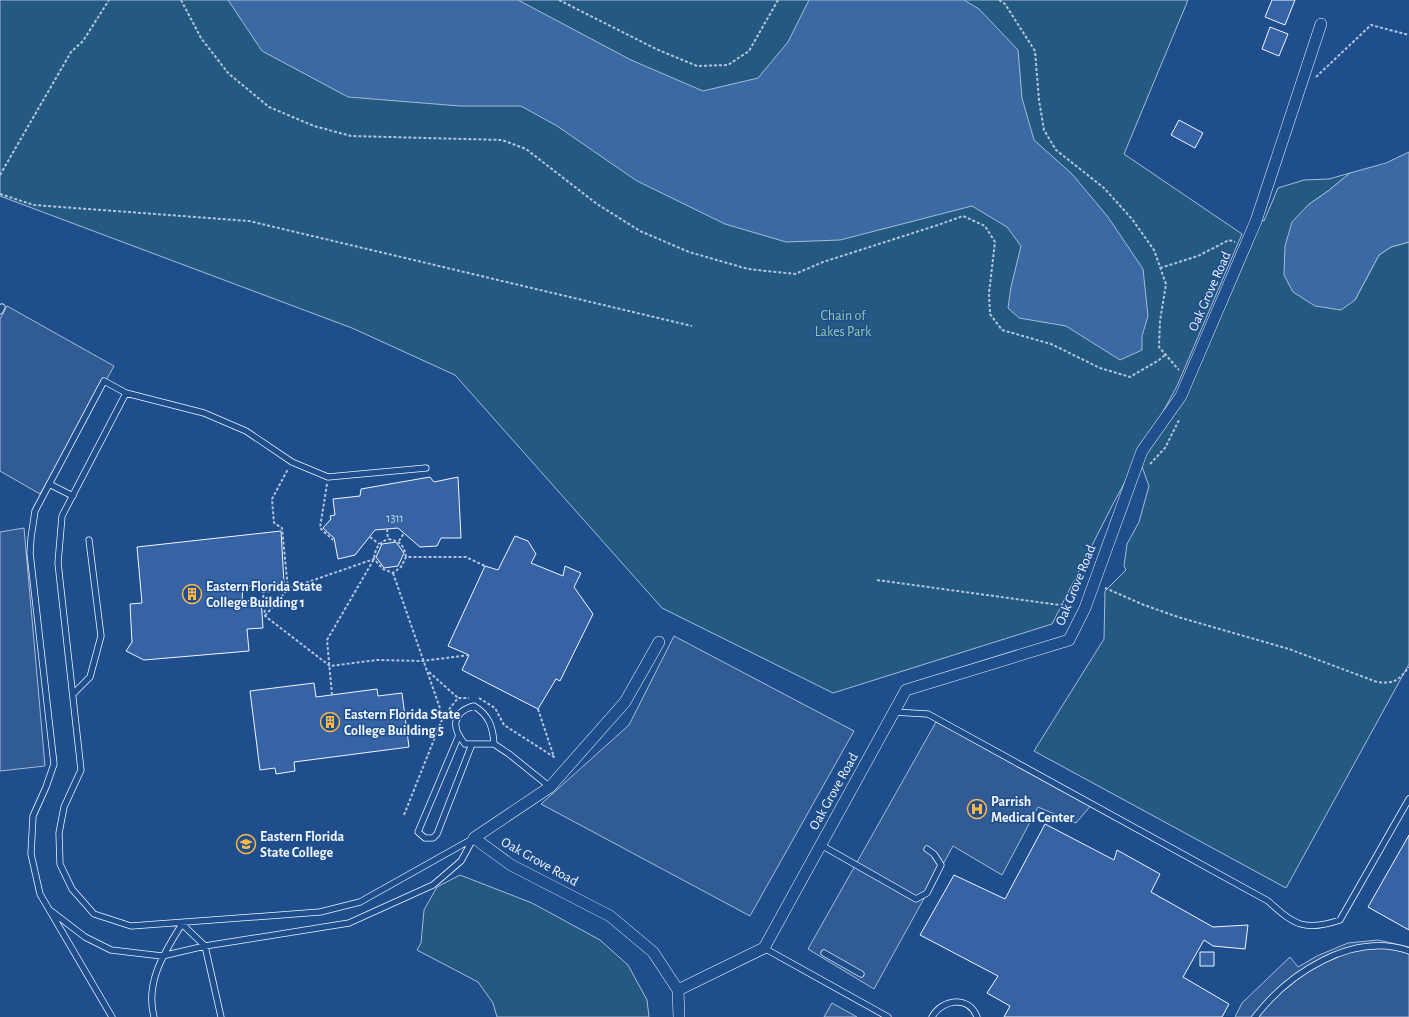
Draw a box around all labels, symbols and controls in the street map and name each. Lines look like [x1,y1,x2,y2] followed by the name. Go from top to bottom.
[1186,249,1234,333] street label: Oak Grove Road
[815,309,872,339] park label: Chain of Lakes Park
[386,512,404,524] house number: 1311
[1053,543,1098,628] street label: Oak Grove Road
[206,580,322,610] place label: Eastern Florida State College Building 1
[181,583,203,605] building icon: Eastern Florida State College Building 1
[344,708,460,738] place label: Eastern Florida State College Building 5
[319,711,341,733] building icon: Eastern Florida State College Building 5
[807,751,861,832] street label: Oak Grove Road
[991,795,1075,825] place label: Parrish Medical Center
[966,798,988,820] hospital icon: Parrish Medical Center
[260,830,345,860] place label: Eastern Florida State College
[235,833,257,855] school or university icon: Eastern Florida State College
[499,835,580,889] street label: Oak Grove Road

